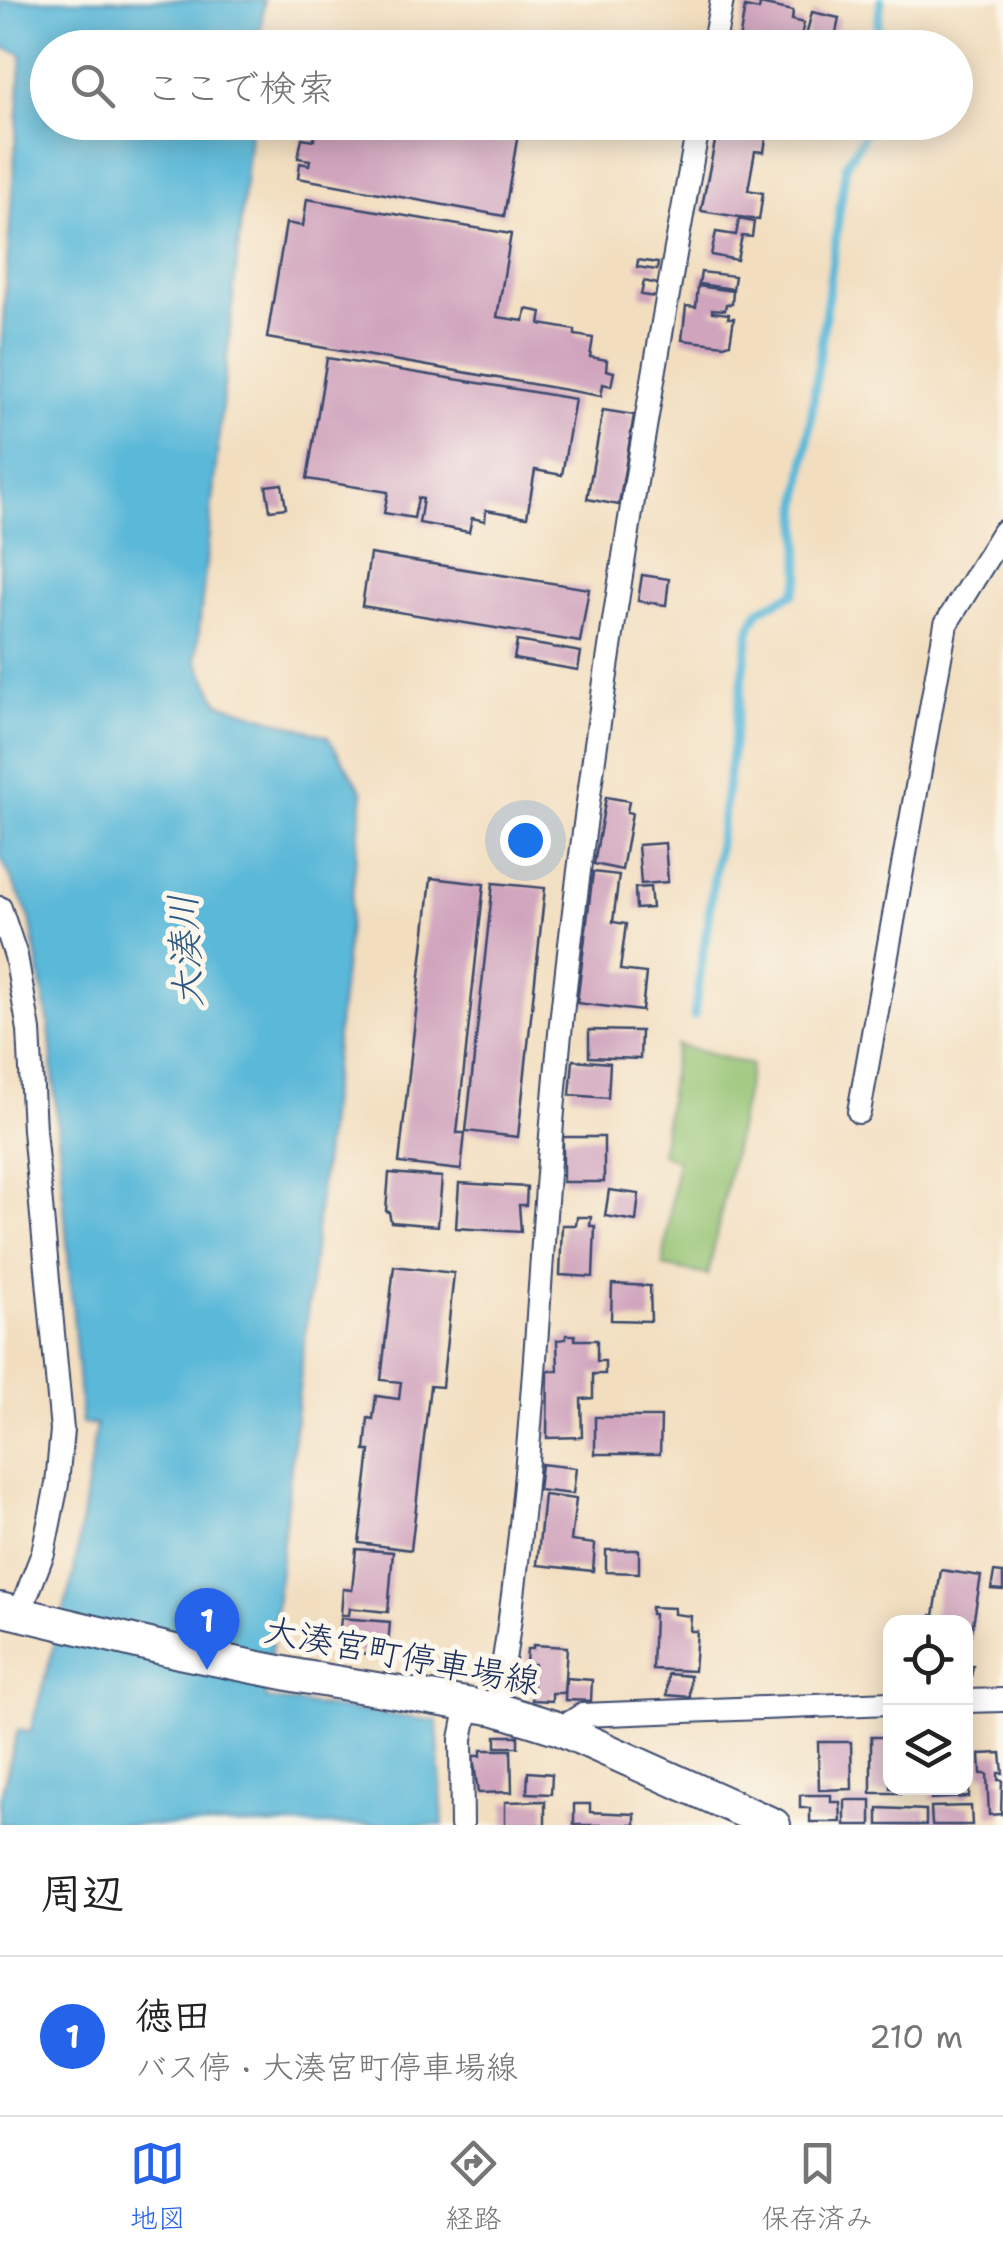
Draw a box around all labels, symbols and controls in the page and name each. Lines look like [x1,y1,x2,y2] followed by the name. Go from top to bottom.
[30,30,973,140] search box
[65,58,120,113] icon: search
[145,62,335,113] text: ここで検索
[500,815,551,866] your location
[157,893,213,1009] water label: 大湊川
[174,1588,240,1670] pin: 1
[260,1605,544,1705] street label: 大湊宮町停車場線
[883,1615,973,1795] map controls
[883,1615,973,1705] button: locate
[883,1705,973,1795] button: layers
[40,1865,124,1921] text: 周辺
[135,1990,211,2041] text: 徳田
[65,2015,80,2058] text: 1
[869,2015,963,2058] text: 210 m
[135,2045,518,2088] text: バス停 · 大湊宮町停車場線
[130,2136,186,2237] tab: 地図
[445,2136,501,2237] tab: 経路
[761,2136,873,2237] tab: 保存済み

